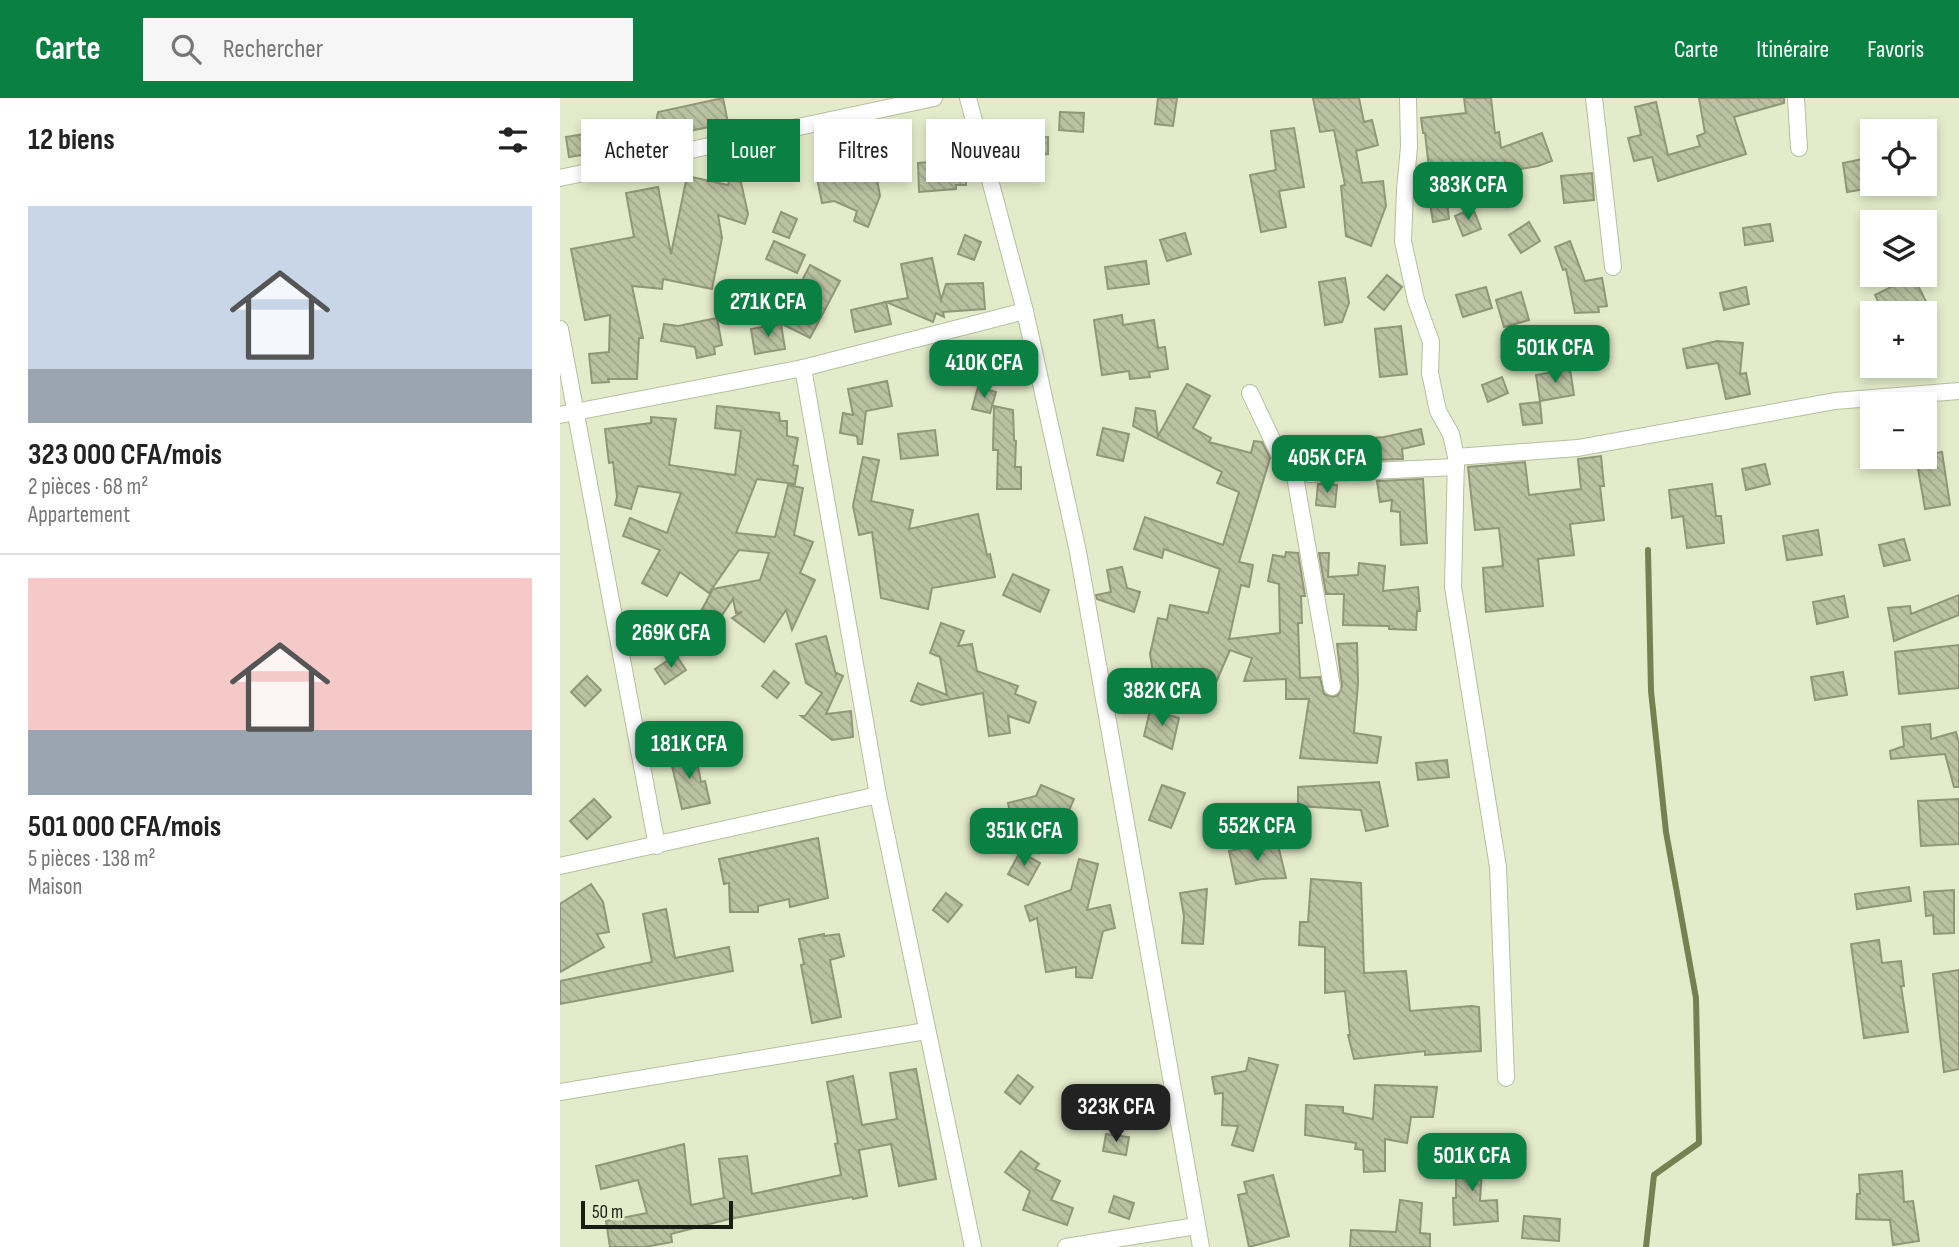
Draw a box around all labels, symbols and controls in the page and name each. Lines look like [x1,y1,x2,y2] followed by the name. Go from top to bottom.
[143,18,633,81] search box
[35,29,101,69] text: Carte
[167,30,205,68] icon: search
[223,34,323,65] text: Rechercher
[1674,35,1718,64] text: Carte
[1756,35,1829,64] text: Itinéraire
[1867,35,1924,64] text: Favoris
[581,119,693,182] chip: Acheter
[707,119,800,182] chip: Louer
[814,119,912,182] chip: Filtres
[926,119,1045,182] chip: Nouveau
[1860,119,1937,469] map controls
[1860,119,1937,196] button: locate
[494,121,532,159] icon: filters
[28,122,115,158] text: 12 biens
[1396,162,1540,222] pin: 383K CFA
[1429,171,1507,199] text: 383K CFA
[1860,210,1937,287] button: layers
[217,252,343,378] icon: home
[696,280,840,339] pin: 271K CFA
[730,288,806,316] text: 271K CFA
[1860,301,1937,378] button: +
[1483,326,1627,385] pin: 501K CFA
[1517,334,1593,362] text: 501K CFA
[912,341,1056,400] pin: 410K CFA
[945,349,1023,377] text: 410K CFA
[1860,392,1937,469] button: −
[1255,436,1399,495] pin: 405K CFA
[28,437,222,473] text: 323 000 CFA/mois
[1288,444,1366,472] text: 405K CFA
[28,473,148,501] text: 2 pièces · 68 m²
[28,501,130,529] text: Appartement
[599,610,743,670] pin: 269K CFA
[632,619,710,647] text: 269K CFA
[217,624,343,750] icon: home
[1090,668,1234,728] pin: 382K CFA
[1123,677,1201,705] text: 382K CFA
[617,722,761,781] pin: 181K CFA
[651,730,727,758] text: 181K CFA
[1185,804,1329,863] pin: 552K CFA
[952,808,1096,868] pin: 351K CFA
[28,809,221,845] text: 501 000 CFA/mois
[1219,812,1295,840] text: 552K CFA
[986,817,1062,845] text: 351K CFA
[28,845,156,873] text: 5 pièces · 138 m²
[28,873,82,901] text: Maison
[1044,1084,1188,1144] pin: 323K CFA
[1077,1093,1155,1121] text: 323K CFA
[1400,1134,1544,1193] pin: 501K CFA
[1434,1142,1510,1170] text: 501K CFA
[581,1198,733,1230] scale bar
[592,1201,623,1224] text: 50 m

